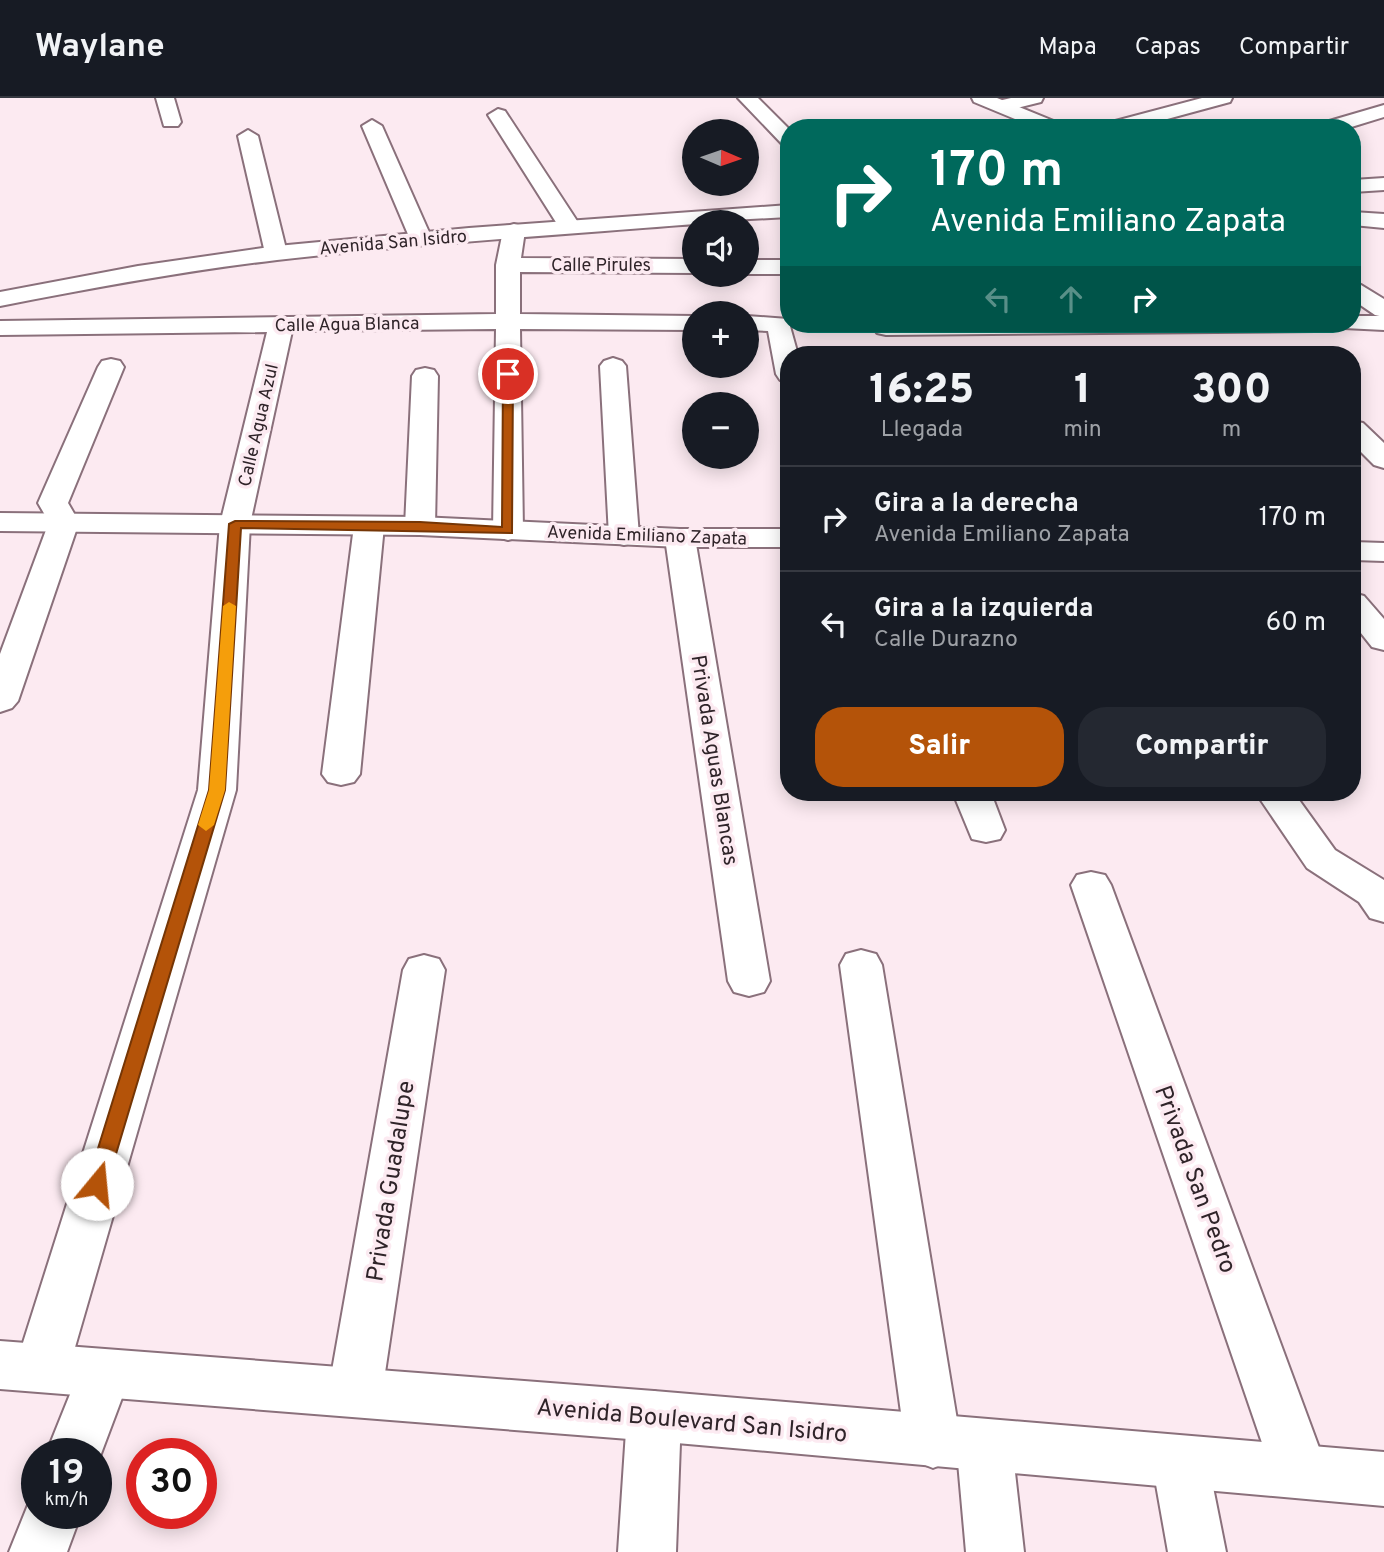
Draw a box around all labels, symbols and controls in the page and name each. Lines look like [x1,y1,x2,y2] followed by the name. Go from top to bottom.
[35,27,165,69] text: Waylane
[1039,33,1097,63] text: Mapa
[1135,33,1201,63] text: Capas
[1239,33,1349,63] text: Compartir
[682,119,760,196] north arrow
[682,119,759,469] map controls
[930,142,1063,204] text: 170 m
[815,147,906,238] icon: right
[930,203,1286,243] text: Avenida Emiliano Zapata
[682,210,759,287] button: sound
[318,226,468,261] street label: Avenida San Isidro
[551,255,651,278] street label: Calle Pirules
[979,280,1017,318] icon: left
[1052,280,1090,318] icon: ahead
[1125,280,1163,318] icon: right
[682,301,759,378] button: +
[274,313,420,338] street label: Calle Agua Blanca
[478,344,538,404] pin
[489,355,527,393] icon: arrive
[234,362,285,489] street label: Calle Agua Azul
[869,365,974,418] text: 16:25
[1074,365,1091,418] text: 1
[1191,365,1272,418] text: 300
[682,392,759,469] button: −
[881,416,963,445] text: Llegada
[1064,416,1102,445] text: min
[1222,416,1241,445] text: m
[874,488,1079,521] text: Gira a la derecha
[815,500,853,538] icon: right
[1259,502,1326,535] text: 170 m
[874,521,1130,550] text: Avenida Emiliano Zapata
[547,522,747,551] street label: Avenida Emiliano Zapata
[874,593,1093,626] text: Gira a la izquierda
[815,605,853,643] icon: left
[1266,607,1326,640] text: 60 m
[874,626,1018,655] text: Calle Durazno
[684,653,744,867] street label: Privada Aguas Blancas
[815,707,1064,787] button: Salir
[1078,707,1326,787] button: Compartir
[361,1079,423,1284] street label: Privada Guadalupe
[1146,1082,1242,1278] street label: Privada San Pedro
[60,1147,134,1221] position arrow
[535,1393,848,1451] street label: Avenida Boulevard San Isidro
[126,1438,217,1529] speed limit sign: 30
[49,1452,84,1496] text: 19
[45,1489,88,1512] text: km/h

